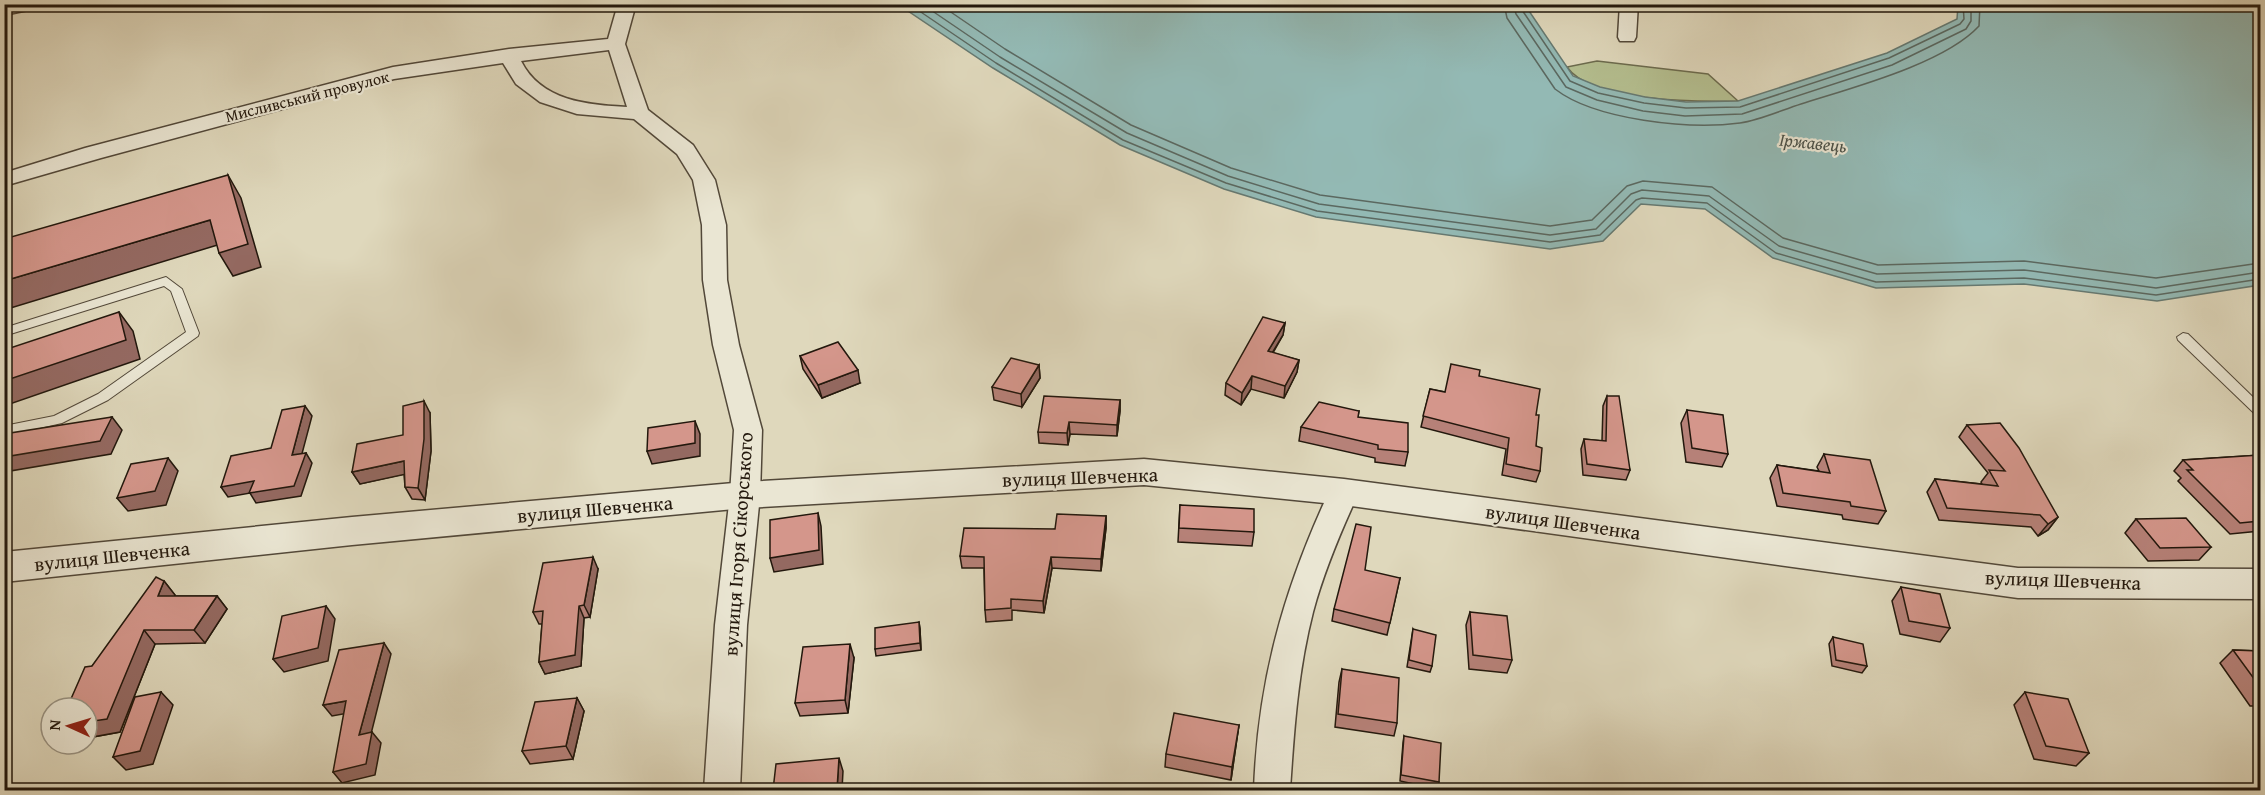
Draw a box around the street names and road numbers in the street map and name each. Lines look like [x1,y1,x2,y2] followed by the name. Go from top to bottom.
[223,64,392,128] street label: Мисливський провулок
[715,431,760,657] street label: вулиця Ігоря Сікорського
[1001,459,1159,494] street label: вулиця Шевченка
[516,487,675,530] street label: вулиця Шевченка
[1484,496,1643,547] street label: вулиця Шевченка
[33,533,192,578] street label: вулиця Шевченка
[1984,562,2142,597] street label: вулиця Шевченка

